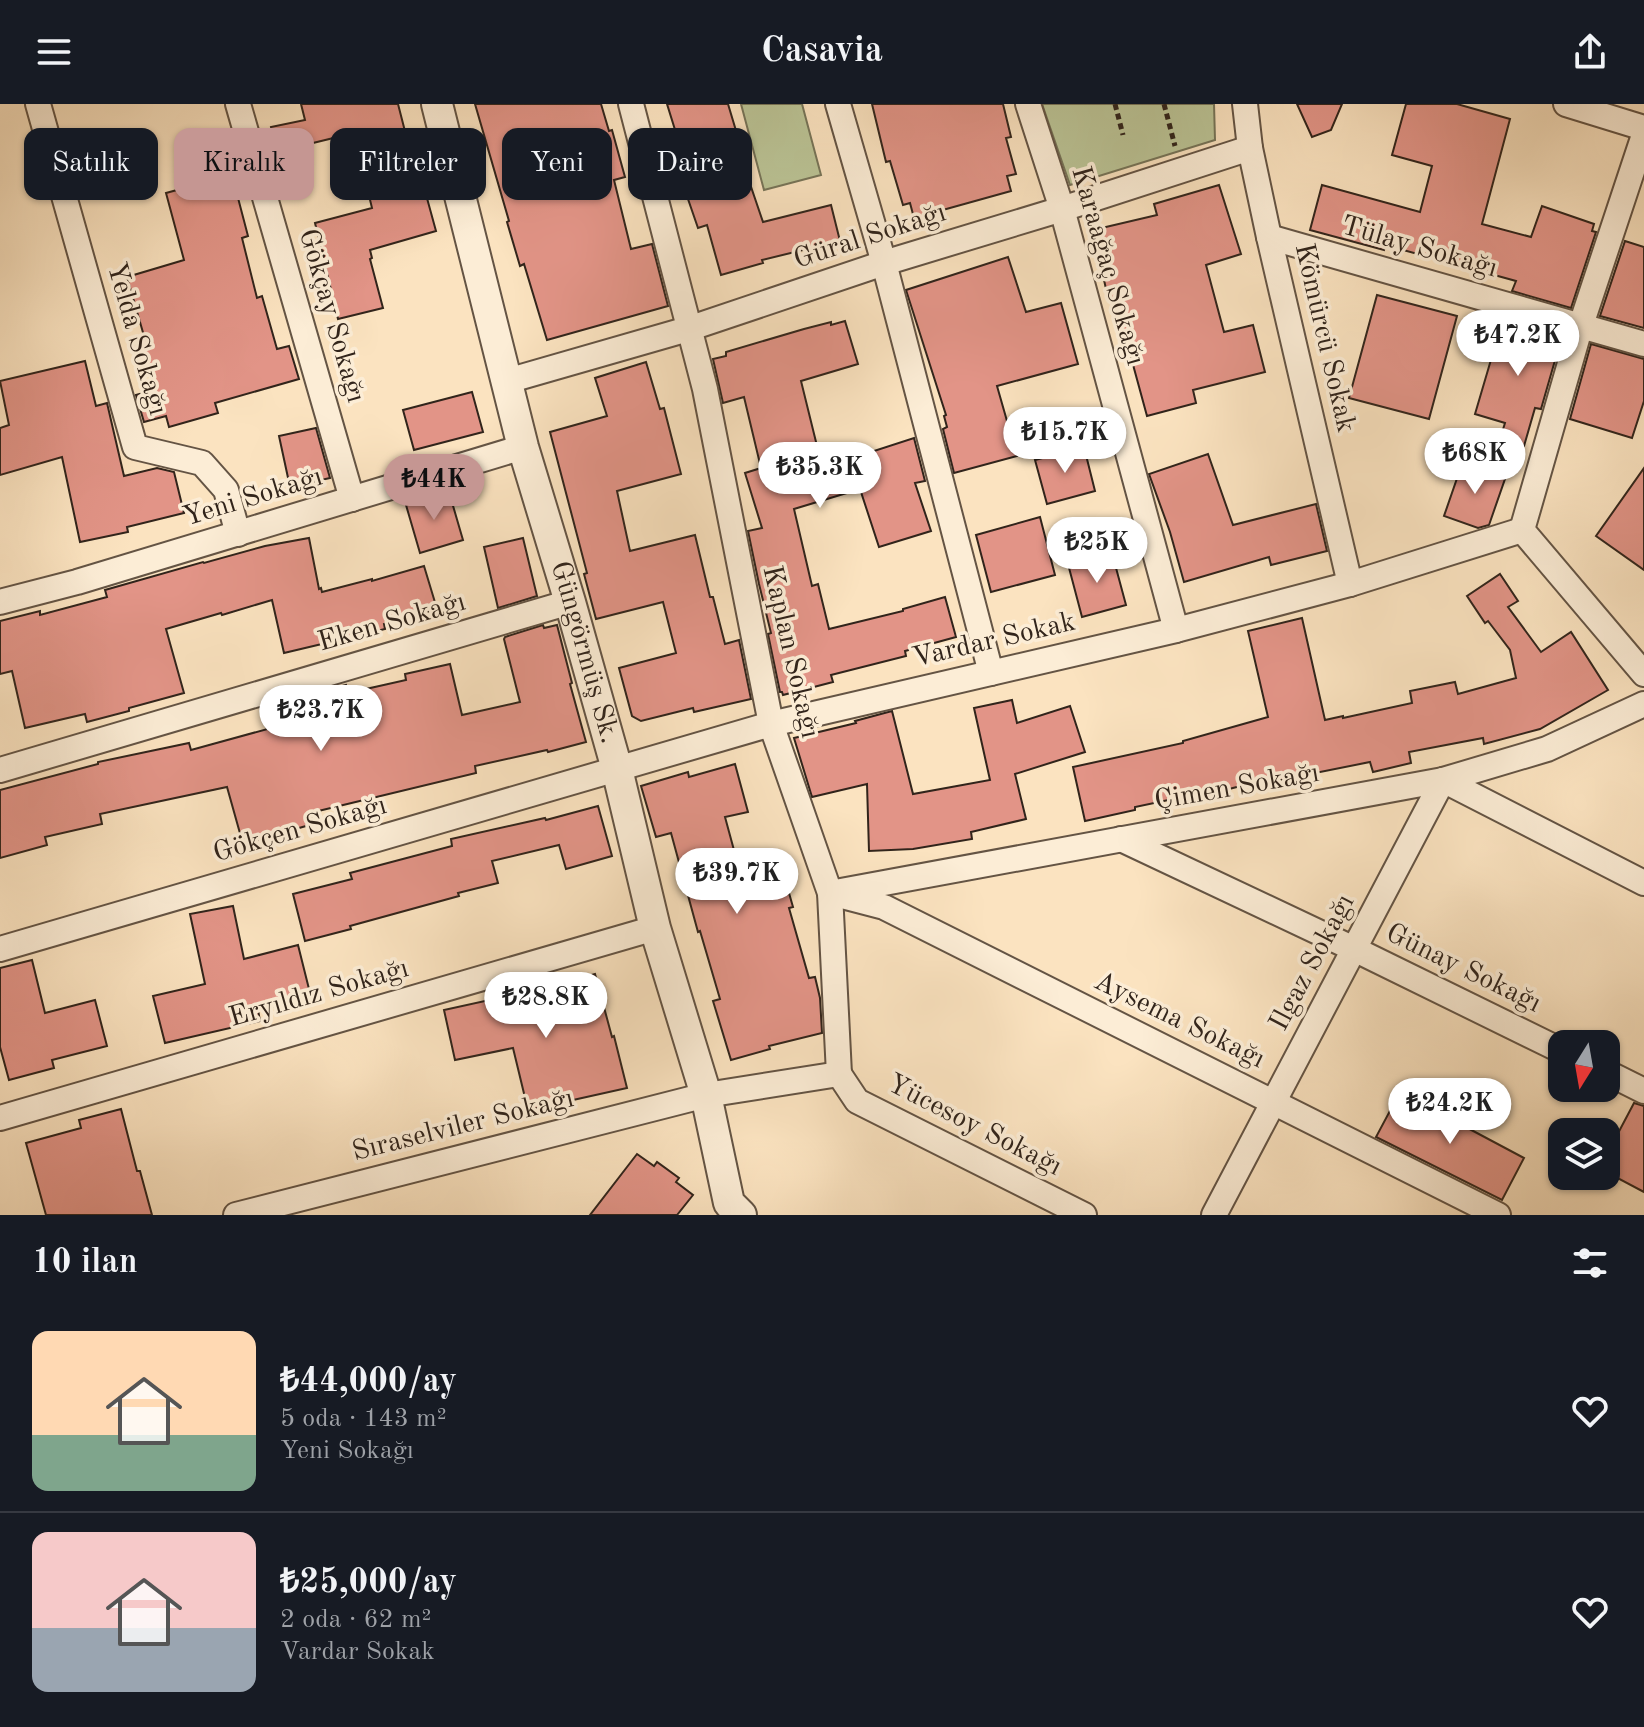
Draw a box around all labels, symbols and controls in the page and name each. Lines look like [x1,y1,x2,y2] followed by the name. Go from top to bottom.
[32,30,76,74] icon: menu
[1568,30,1612,74] icon: share
[761,34,883,70] text: Casavia
[24,128,158,200] chip: Satılık
[174,128,314,200] chip: Kiralık
[330,128,486,200] chip: Filtreler
[502,128,612,200] chip: Yeni
[628,128,752,200] chip: Daire
[1065,163,1149,369] street label: Karaağaç Sokağı
[790,199,950,275] street label: Güral Sokağı
[1338,212,1500,284] street label: Tülay Sokağı
[293,226,369,406] street label: Gökçay Sokağı
[1289,241,1359,435] street label: Kömürcü Sokak
[101,259,171,419] street label: Yelda Sokağı
[1453,310,1583,378] pin: ₺47.2K
[1474,323,1562,349] text: ₺47.2K
[1000,407,1130,475] pin: ₺15.7K
[1021,420,1109,446] text: ₺15.7K
[1428,428,1522,496] pin: ₺68K
[1442,441,1508,467] text: ₺68K
[755,442,885,510] pin: ₺35.3K
[387,454,481,522] pin: ₺44K
[776,455,864,481] text: ₺35.3K
[180,464,326,532] street label: Yeni Sokağı
[401,467,467,493] text: ₺44K
[1050,517,1144,585] pin: ₺25K
[1064,530,1130,556] text: ₺25K
[545,558,623,747] street label: Güngörmüş Sk.
[757,563,823,741] street label: Kaplan Sokağı
[315,589,469,657] street label: Eken Sokağı
[910,609,1078,673] street label: Vardar Sokak
[256,685,386,753] pin: ₺23.7K
[277,698,365,724] text: ₺23.7K
[1152,760,1322,816] street label: Çimen Sokağı
[210,792,390,868] street label: Gökçen Sokağı
[672,848,802,916] pin: ₺39.7K
[693,861,781,887] text: ₺39.7K
[1265,890,1361,1036] street label: Ilgaz Sokağı
[1381,919,1545,1019] street label: Günay Sokağı
[226,955,412,1033] street label: Eryıldız Sokağı
[1089,968,1269,1074] street label: Aysema Sokağı
[481,972,611,1040] pin: ₺28.8K
[502,985,590,1011] text: ₺28.8K
[1548,1030,1620,1102] north arrow
[1548,1030,1620,1190] map controls
[882,1070,1066,1182] street label: Yücesoy Sokağı
[1385,1078,1515,1146] pin: ₺24.2K
[349,1085,577,1167] street label: Sıraselviler Sokağı
[1406,1091,1494,1117] text: ₺24.2K
[1548,1118,1620,1190] button: layers
[1568,1241,1612,1285] icon: filters
[32,1246,138,1280] text: 10 ilan
[96,1363,192,1459] icon: home
[280,1365,457,1399] text: ₺44,000/ay
[1568,1389,1612,1433] icon: heart
[280,1406,447,1432] text: 5 oda · 143 m²
[280,1438,414,1464] text: Yeni Sokağı
[96,1564,192,1660] icon: home
[280,1566,457,1600] text: ₺25,000/ay
[1568,1590,1612,1634] icon: heart
[280,1607,431,1633] text: 2 oda · 62 m²
[280,1639,435,1665] text: Vardar Sokak

